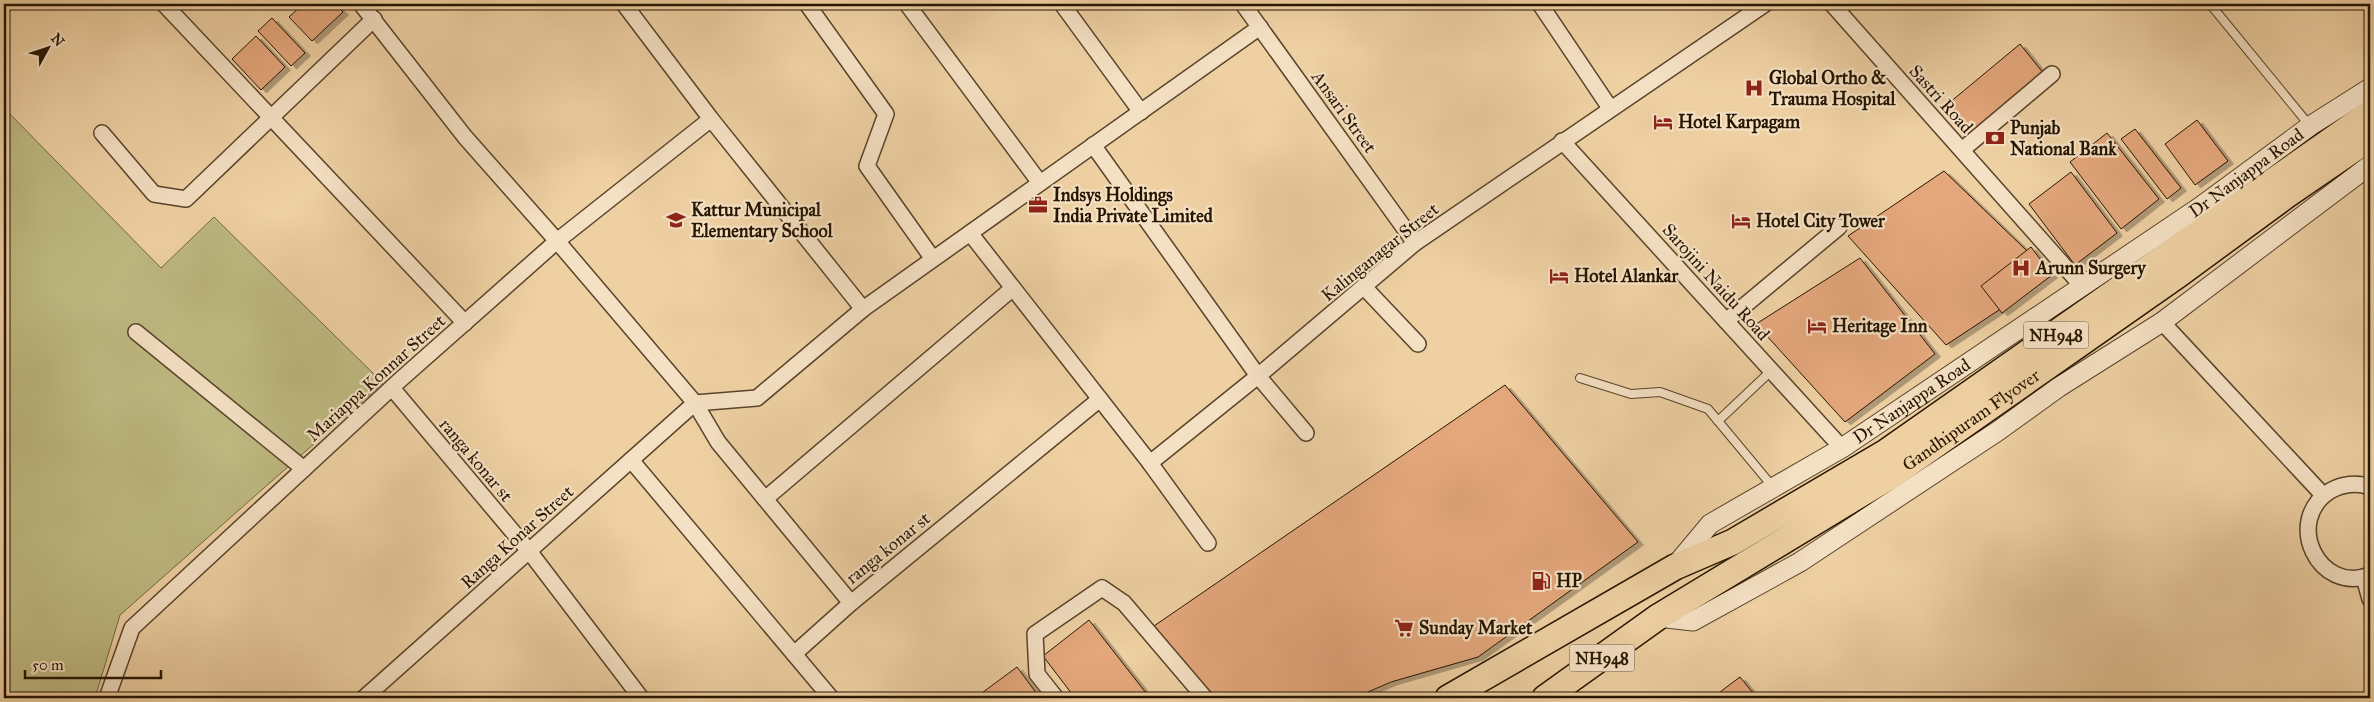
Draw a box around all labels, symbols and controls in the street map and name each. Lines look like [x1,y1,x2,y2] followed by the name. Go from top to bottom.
[22,22,72,72] north arrow
[47,30,68,50] text: N
[1904,60,1978,138] street label: Sastri Road
[1306,66,1382,158] street label: Ansari Street
[1768,67,1896,111] place label: Global Ortho & Trauma Hospital
[1743,77,1765,99] hospital icon: Global Ortho & Trauma Hospital
[1652,111,1674,133] hotel icon: Hotel Karpagam
[1678,111,1801,134] place label: Hotel Karpagam
[2010,117,2117,160] place label: Punjab National Bank
[2185,123,2308,222] street label: Dr Nanjappa Road
[1984,127,2006,149] bank icon: Punjab National Bank
[1053,184,1214,227] place label: Indsys Holdings India Private Limited
[1027,194,1049,216] office icon: Indsys Holdings India Private Limited
[1317,198,1444,307] street label: Kalinganagar Street
[691,199,834,243] place label: Kattur Municipal Elementary School
[665,209,687,231] school or university icon: Kattur Municipal Elementary School
[1730,210,1752,232] hotel icon: Hotel City Tower
[1756,210,1886,233] place label: Hotel City Tower
[1658,219,1774,345] street label: Sarojini Naidu Road
[2010,257,2032,279] hospital icon: Arunn Surgery
[2035,257,2147,280] place label: Arunn Surgery
[1548,265,1570,287] hotel icon: Hotel Alankar
[1574,265,1679,287] place label: Hotel Alankar
[302,309,450,446] street label: Mariappa Konnar Street
[1806,315,1828,337] hotel icon: Heritage Inn
[1832,315,1928,338] place label: Heritage Inn
[2024,322,2088,348] road number: NH948
[1849,354,1975,448] street label: Dr Nanjappa Road
[1898,364,2044,476] street label: Gandhipuram Flyover
[434,414,518,507] street label: ranga konar st
[456,480,579,594] street label: Ranga Konar Street
[841,507,936,589] street label: ranga konar st
[1530,570,1552,592] fuel station icon: HP
[1556,570,1583,592] place label: HP
[1393,617,1415,639] supermarket icon: Sunday Market
[1419,617,1533,640] place label: Sunday Market
[1570,644,1634,671] road number: NH948
[25,647,161,679] scale bar
[32,656,64,674] text: 50 m

